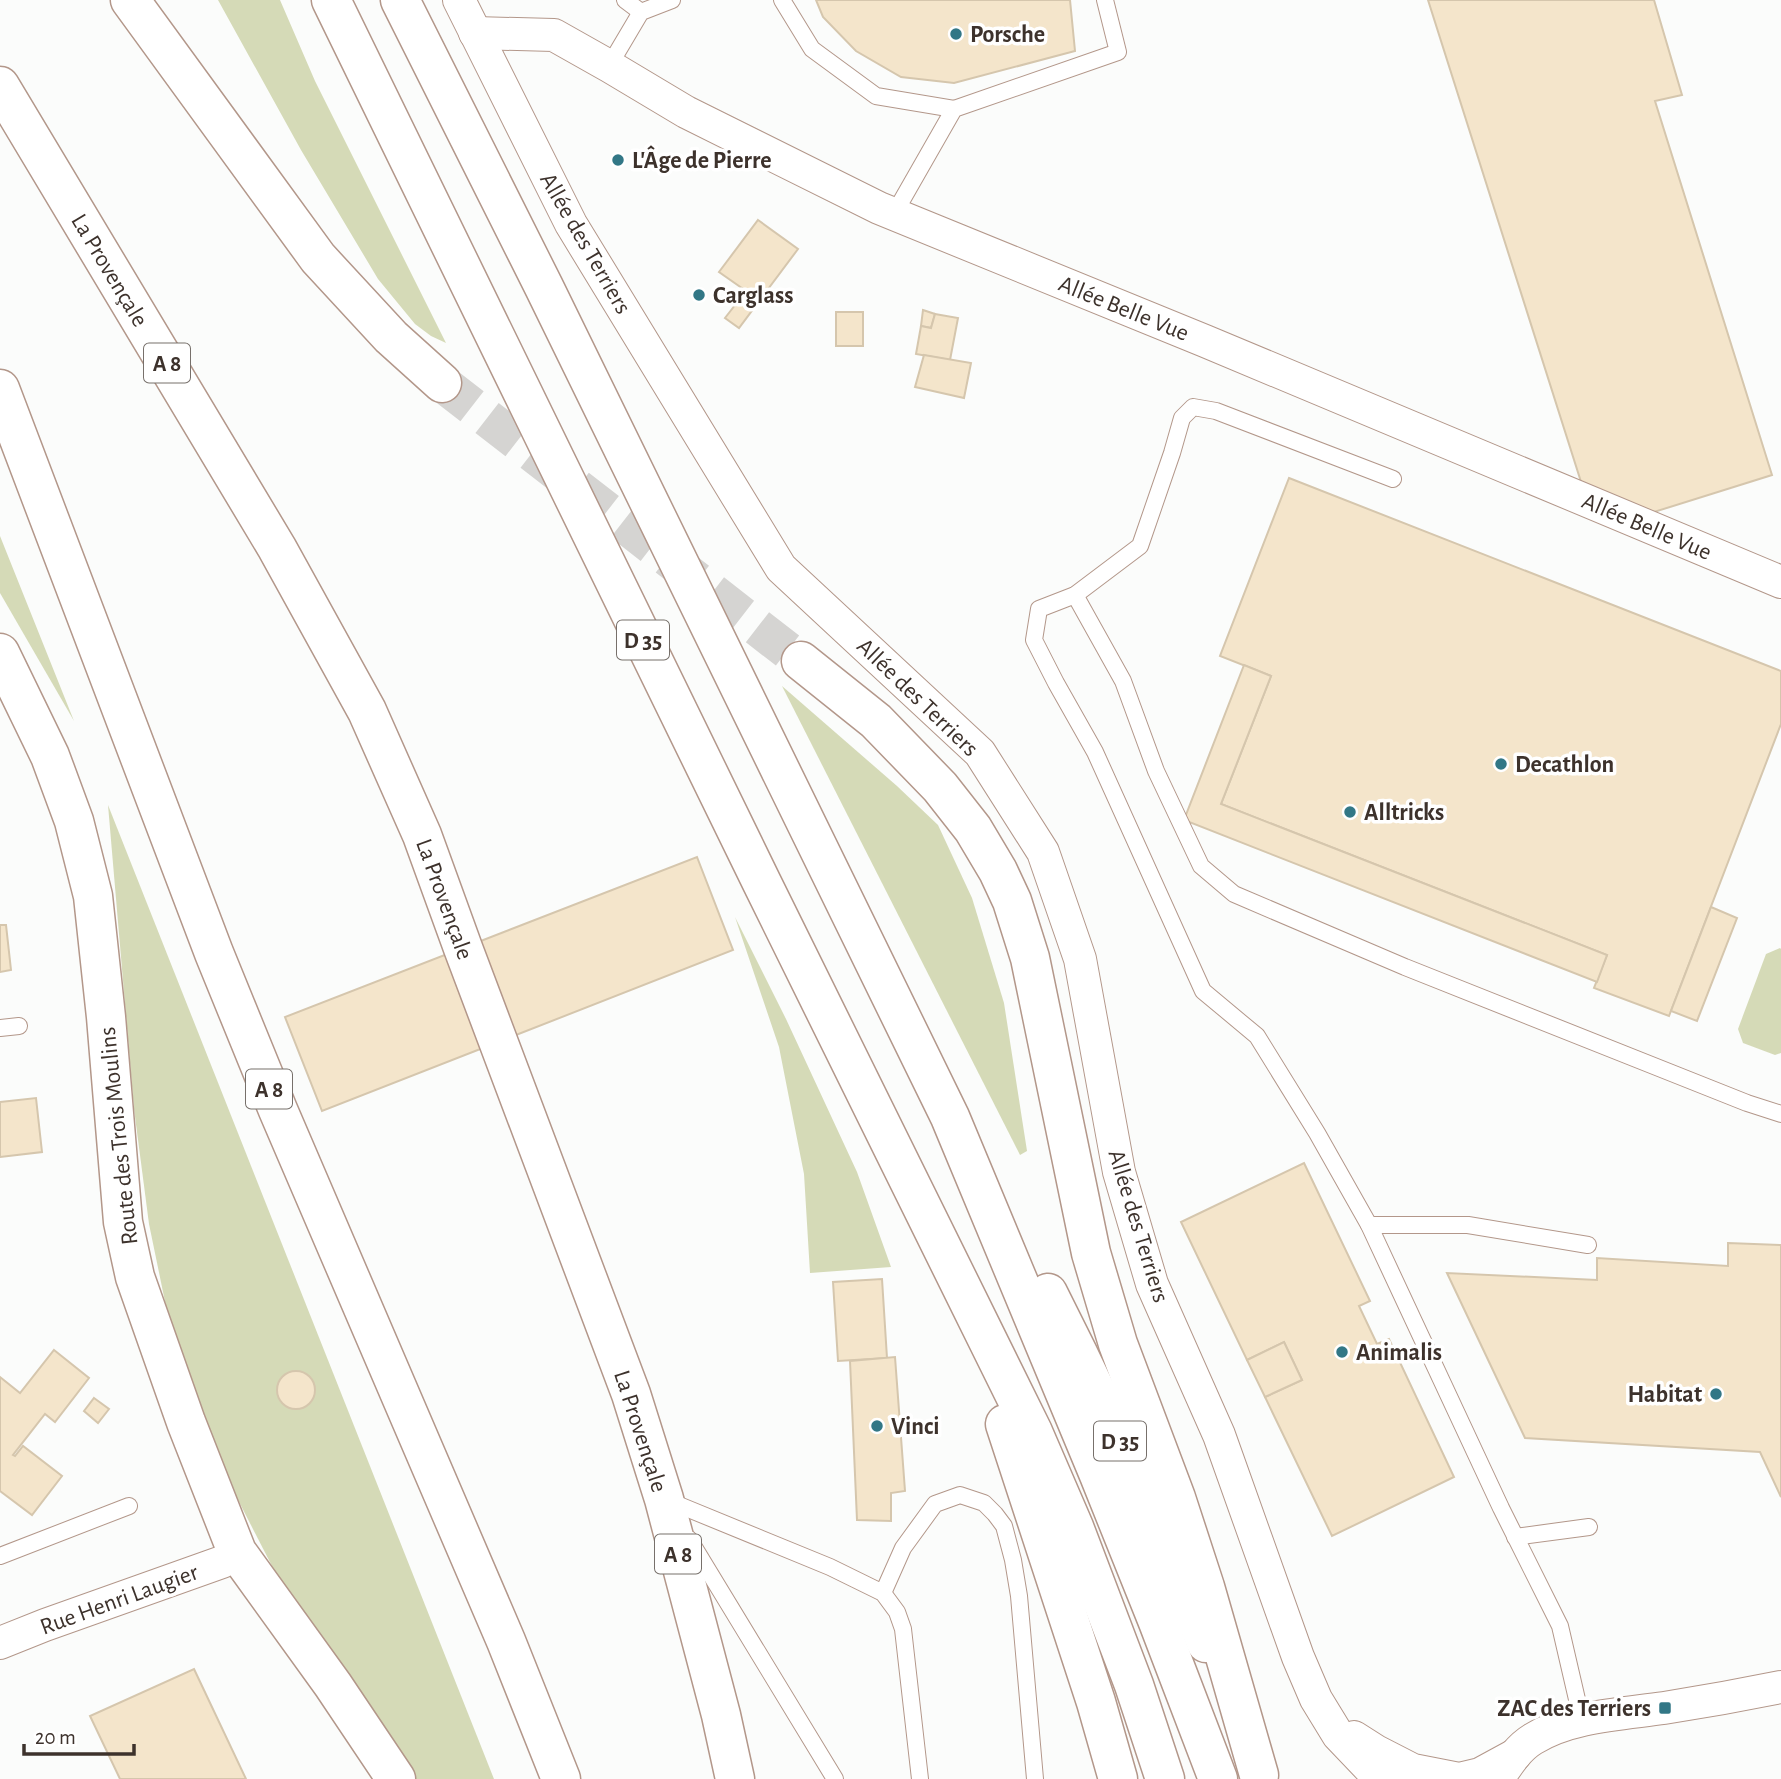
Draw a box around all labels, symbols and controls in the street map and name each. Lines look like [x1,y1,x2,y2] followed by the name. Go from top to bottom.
[970,23,1045,47] place label: Porsche
[948,26,964,42] marker: Porsche
[632,145,772,173] place label: L'Âge de Pierre
[610,152,626,168] marker: L'Âge de Pierre
[535,169,635,318] street label: Allée des Terriers
[66,210,152,331] street label: La Provençale
[1055,272,1192,346] street label: Allée Belle Vue
[713,284,793,308] place label: Carglass
[691,287,707,303] marker: Carglass
[144,344,190,382] road number: A 8
[1578,489,1715,565] street label: Allée Belle Vue
[617,620,669,660] road number: D 35
[852,634,983,761] street label: Allée des Terriers
[1515,753,1614,777] place label: Decathlon
[1493,756,1509,772] marker: Decathlon
[1364,801,1444,825] place label: Alltricks
[1342,804,1358,820] marker: Alltricks
[411,836,477,963] street label: La Provençale
[96,1026,142,1246] street label: Route des Trois Moulins
[246,1070,292,1108] road number: A 8
[1103,1147,1173,1306] street label: Allée des Terriers
[1356,1341,1442,1365] place label: Animalis
[1334,1344,1350,1360] marker: Animalis
[609,1367,671,1495] street label: La Provençale
[1628,1383,1702,1407] place label: Habitat
[1708,1386,1724,1402] marker: Habitat
[891,1415,940,1439] place label: Vinci
[869,1418,885,1434] marker: Vinci
[1094,1422,1146,1460] road number: D 35
[655,1534,701,1574] road number: A 8
[37,1560,202,1640] street label: Rue Henri Laugier
[1497,1697,1651,1721] place label: ZAC des Terriers
[1657,1700,1673,1716] marker: ZAC des Terriers
[24,1712,135,1756] scale bar
[35,1727,76,1748] text: 20 m

